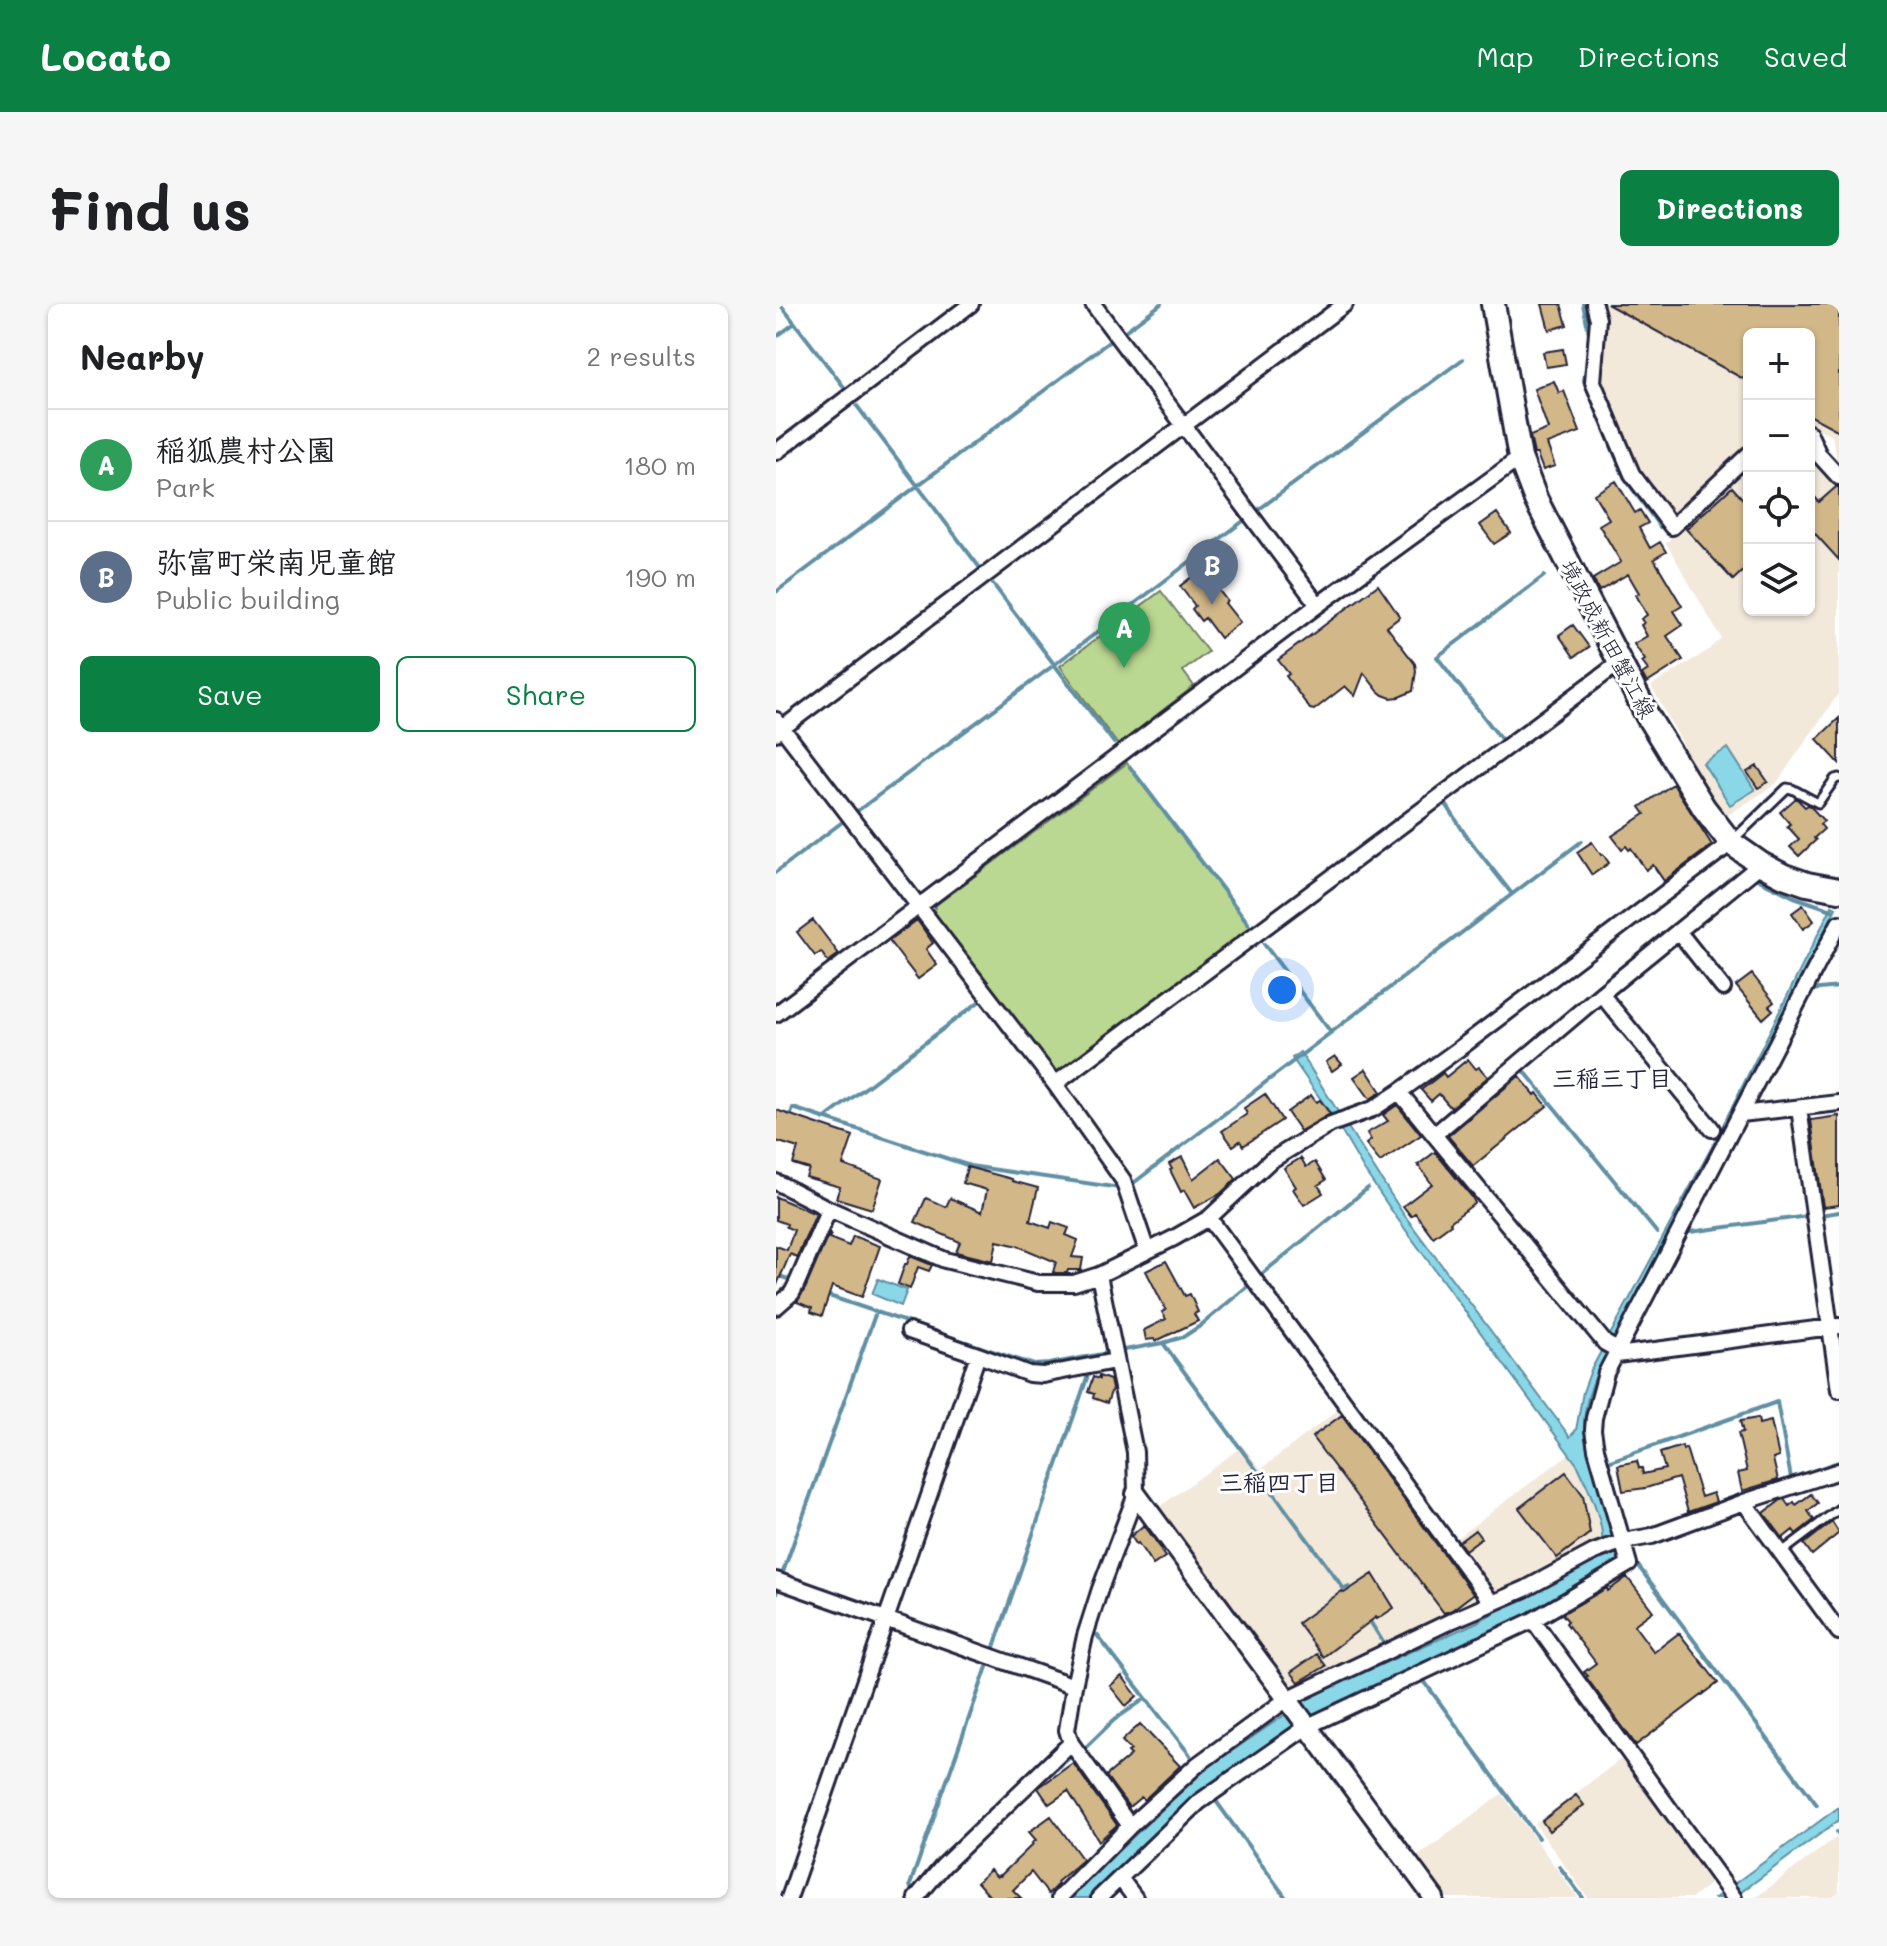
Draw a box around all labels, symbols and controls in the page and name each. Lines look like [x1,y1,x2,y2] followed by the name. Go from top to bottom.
[40,31,171,81] text: Locato
[1477,38,1534,74] text: Map
[1578,38,1720,74] text: Directions
[1764,38,1847,74] text: Saved
[1620,170,1839,246] button: Directions
[48,172,251,245] text: Find us
[1743,328,1815,616] map controls
[1743,328,1815,400] button: +
[80,334,205,379] text: Nearby
[587,339,696,373] text: 2 results
[1743,400,1815,472] button: −
[156,429,336,469] text: 稲狐農村公園
[97,448,115,482] text: A
[624,448,696,482] text: 180 m
[156,470,215,504] text: Park
[1743,472,1815,544] button: locate
[1186,539,1238,605] pin: B
[156,541,396,581] text: 弥富町栄南児童館
[1743,544,1815,616] button: layers
[1554,554,1663,723] street label: 境政成新田蟹江線
[97,560,115,594] text: B
[624,560,696,594] text: 190 m
[156,582,340,616] text: Public building
[1098,602,1150,668] pin: A
[80,656,380,732] button: Save
[396,656,696,732] button: Share
[1262,970,1302,1010] your location
[1552,1062,1672,1093] district label: 三稲三丁目
[1219,1466,1339,1497] district label: 三稲四丁目

